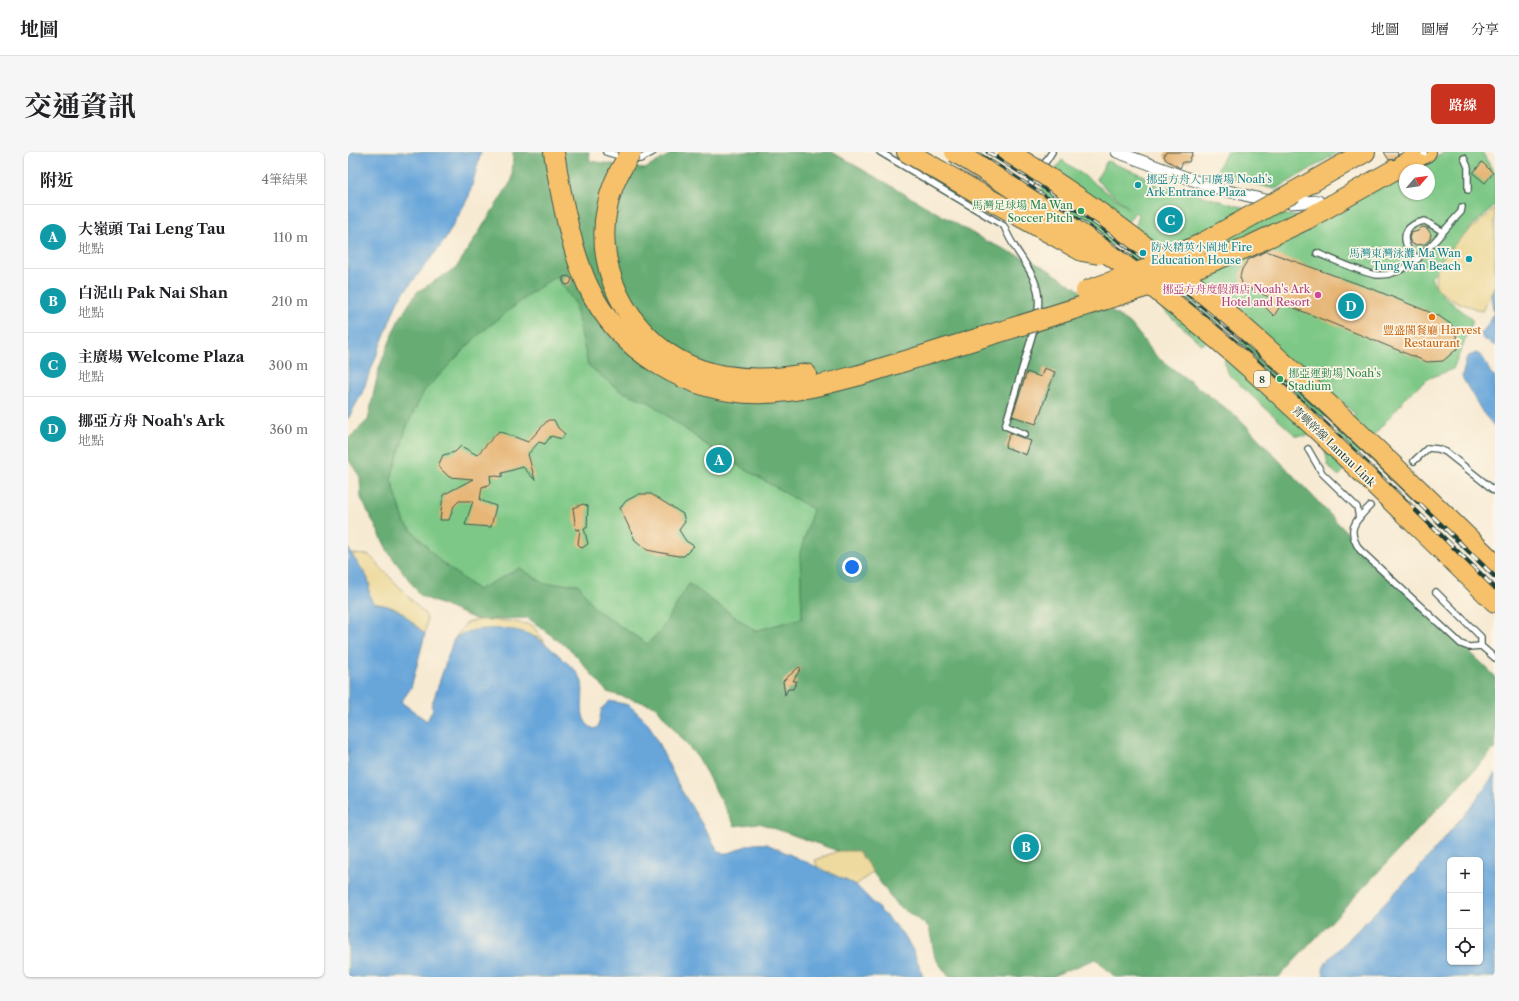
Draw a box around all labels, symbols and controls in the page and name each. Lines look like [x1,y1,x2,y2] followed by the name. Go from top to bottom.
[20,18,58,41] text: 地圖
[1371,20,1399,38] text: 地圖
[1421,20,1449,38] text: 圖層
[1471,20,1499,38] text: 分享
[1431,84,1495,124] button: 路線
[24,89,136,123] text: 交通資訊
[1399,164,1435,200] north arrow
[40,170,74,190] text: 附近
[261,171,308,187] text: 4筆結果
[1145,172,1272,199] place label: 挪亞方舟入口廣場 Noah's Ark Entrance Plaza
[1133,180,1143,190] marker: 挪亞方舟入口廣場 Noah's Ark Entrance Plaza
[972,198,1073,225] place label: 馬灣足球場 Ma Wan Soccer Pitch
[1157,205,1183,235] pin: C
[1076,206,1086,216] marker: 馬灣足球場 Ma Wan Soccer Pitch
[78,219,226,238] text: 大嶺頭 Tai Leng Tau
[48,229,58,245] text: A
[273,229,308,245] text: 110 m
[78,240,104,256] text: 地點
[1151,240,1252,267] place label: 防火精英小園地 Fire Education House
[1349,246,1461,273] place label: 馬灣東灣泳灘 Ma Wan Tung Wan Beach
[1138,248,1148,258] marker: 防火精英小園地 Fire Education House
[1464,254,1474,264] marker: 馬灣東灣泳灘 Ma Wan Tung Wan Beach
[1162,282,1311,309] place label: 挪亞方舟度假酒店 Noah's Ark Hotel and Resort
[78,283,228,302] text: 白泥山 Pak Nai Shan
[1313,290,1323,300] marker: 挪亞方舟度假酒店 Noah's Ark Hotel and Resort
[1338,291,1364,321] pin: D
[48,293,58,309] text: B
[271,293,308,309] text: 210 m
[78,304,104,320] text: 地點
[1427,312,1437,322] marker: 豐盛閣餐廳 Harvest Restaurant
[1383,323,1481,350] place label: 豐盛閣餐廳 Harvest Restaurant
[78,347,245,366] text: 主廣場 Welcome Plaza
[48,357,58,373] text: C
[269,357,308,373] text: 300 m
[1288,366,1381,393] place label: 挪亞運動場 Noah's Stadium
[78,368,104,384] text: 地點
[1254,371,1270,387] road number: 8
[1275,374,1285,384] marker: 挪亞運動場 Noah's Stadium
[1290,403,1379,490] street label: 青嶼幹線 Lantau Link
[78,411,225,430] text: 挪亞方舟 Noah's Ark
[47,421,59,437] text: D
[269,421,308,437] text: 360 m
[78,432,104,448] text: 地點
[706,445,732,475] pin: A
[842,557,862,577] your location
[1013,832,1039,862] pin: B
[1447,857,1483,965] map controls
[1447,857,1483,893] button: +
[1447,893,1483,929] button: −
[1447,929,1483,965] button: locate

